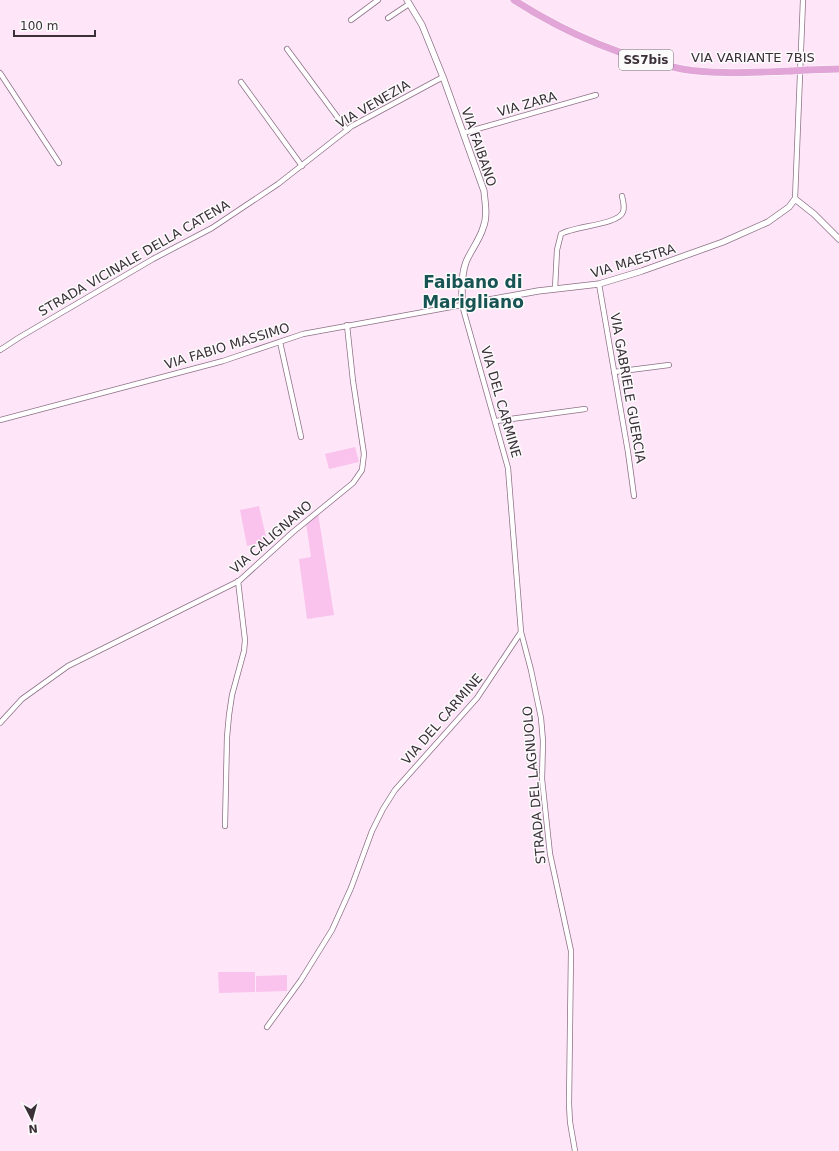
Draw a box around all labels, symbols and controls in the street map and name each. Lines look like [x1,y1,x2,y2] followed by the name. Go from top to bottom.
[14,12,95,38] scale bar
[20,19,58,33] text: 100 m
[619,50,673,70] road number: SS7bis
[691,50,815,65] street label: VIA VARIANTE 7BIS
[334,77,413,131] street label: VIA VENEZIA
[496,88,558,120] street label: VIA ZARA
[458,106,500,188] street label: VIA FAIBANO
[36,197,232,319] street label: STRADA VICINALE DELLA CATENA
[589,241,677,281] street label: VIA MAESTRA
[422,272,524,312] district label: Faibano di Marigliano
[607,312,649,464] street label: VIA GABRIELE GUERCIA
[163,320,291,372] street label: VIA FABIO MASSIMO
[478,344,524,460] street label: VIA DEL CARMINE
[227,497,315,577] street label: VIA CALIGNANO
[399,671,485,767] street label: VIA DEL CARMINE
[520,705,548,865] street label: STRADA DEL LAGNUOLO
[12,1099,52,1139] north arrow
[28,1122,38,1135] text: N

